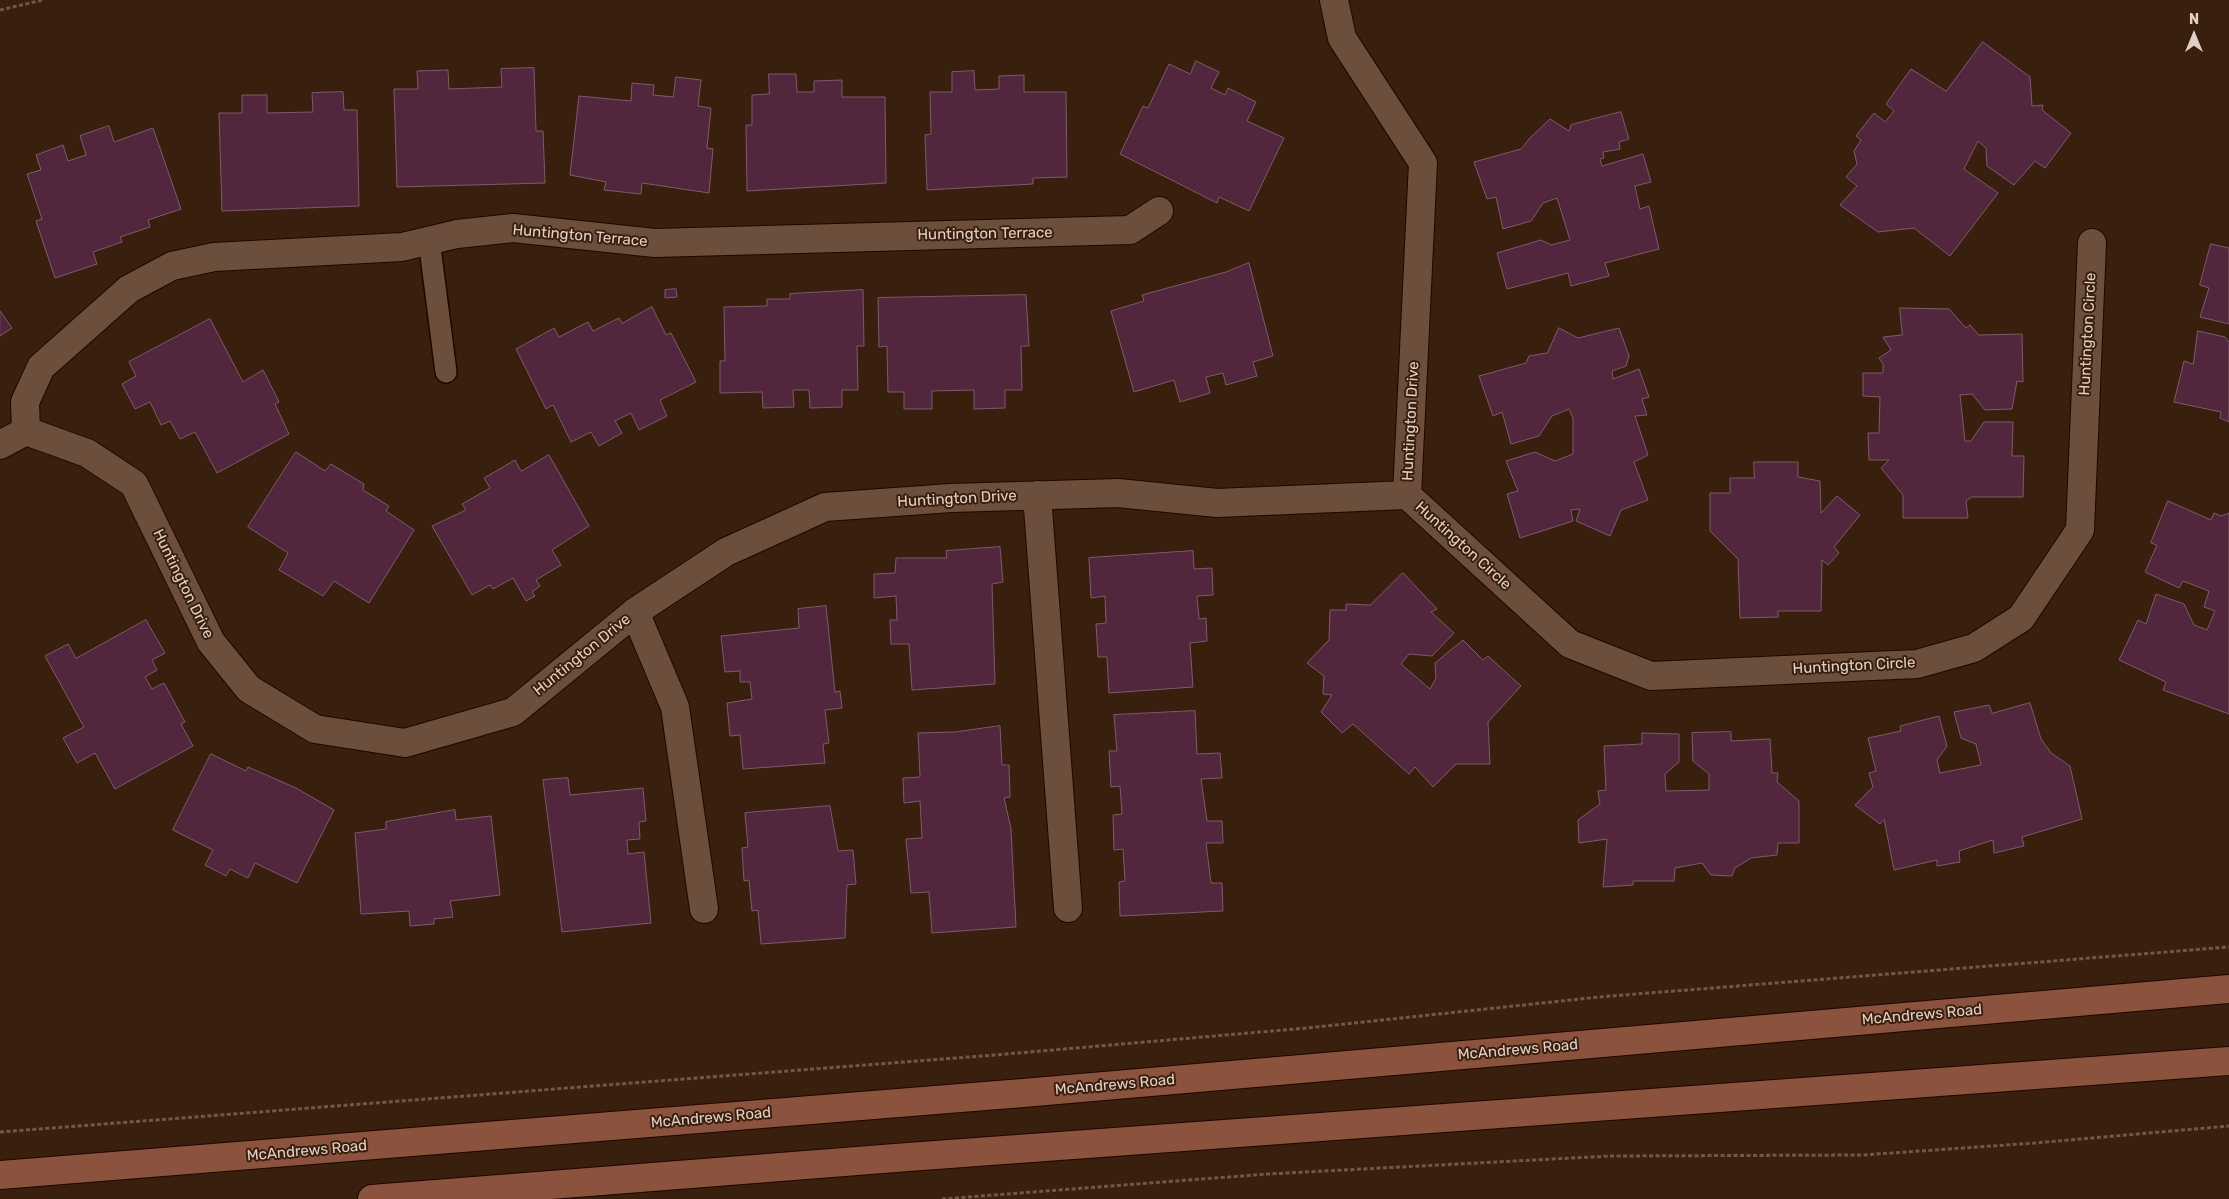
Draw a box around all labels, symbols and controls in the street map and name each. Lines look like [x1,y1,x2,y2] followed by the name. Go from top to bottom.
[2169,10,2219,60] north arrow
[2189,11,2199,28] text: N
[512,221,648,251] street label: Huntington Terrace
[917,224,1053,244] street label: Huntington Terrace
[2076,272,2100,396] street label: Huntington Circle
[1399,361,1423,481] street label: Huntington Drive
[897,487,1017,511] street label: Huntington Drive
[1411,498,1515,594] street label: Huntington Circle
[149,526,217,642] street label: Huntington Drive
[530,610,634,700] street label: Huntington Drive
[1792,654,1916,678] street label: Huntington Circle
[1861,1001,1983,1029] street label: McAndrews Road
[1457,1036,1579,1064] street label: McAndrews Road
[1054,1071,1176,1099] street label: McAndrews Road
[650,1104,772,1132] street label: McAndrews Road
[246,1137,368,1165] street label: McAndrews Road

